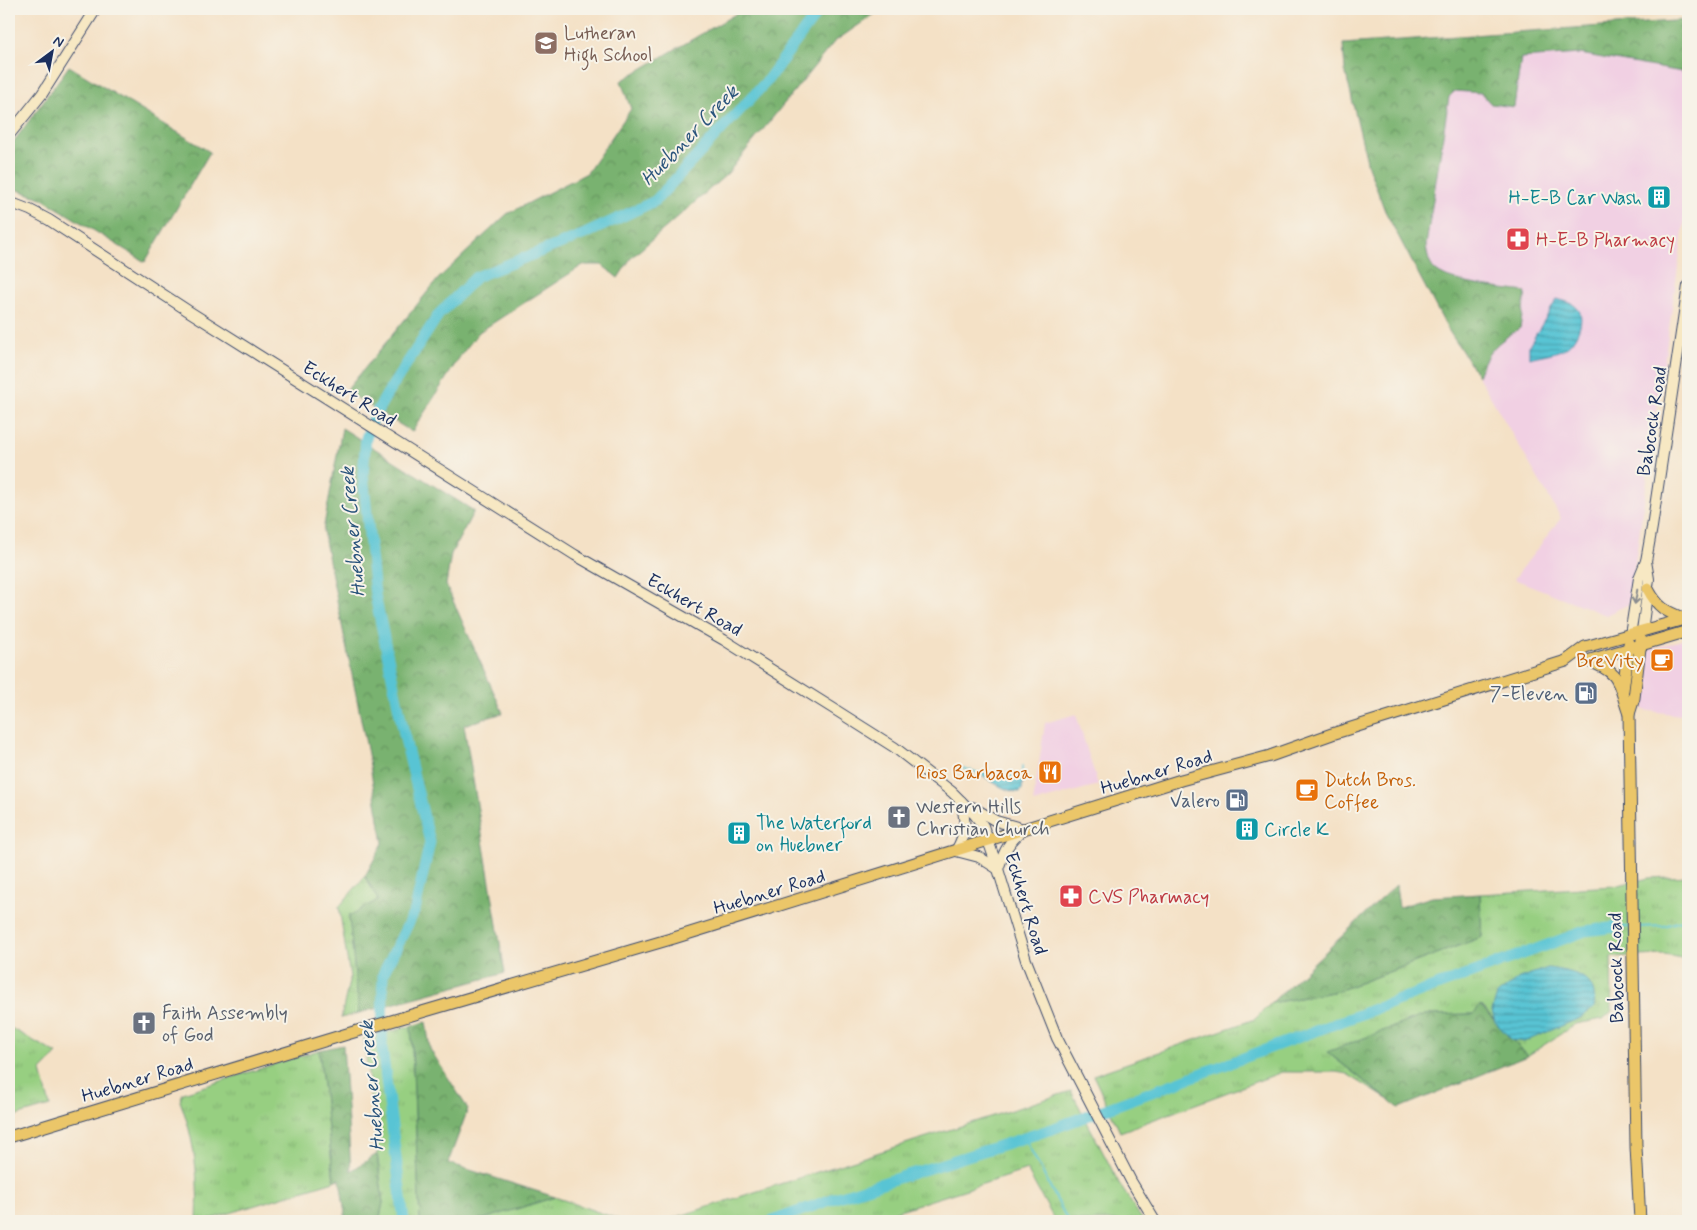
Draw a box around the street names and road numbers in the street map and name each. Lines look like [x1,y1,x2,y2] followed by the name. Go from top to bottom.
[298,356,401,433] street label: Eckhert Road
[1631,365,1673,478] street label: Babcock Road
[642,568,746,643] street label: Eckhert Road
[1097,744,1215,801] street label: Huebner Road
[998,849,1053,958] street label: Eckhert Road
[710,864,828,921] street label: Huebner Road
[1603,913,1630,1023] street label: Babcock Road
[78,1052,196,1109] street label: Huebner Road

